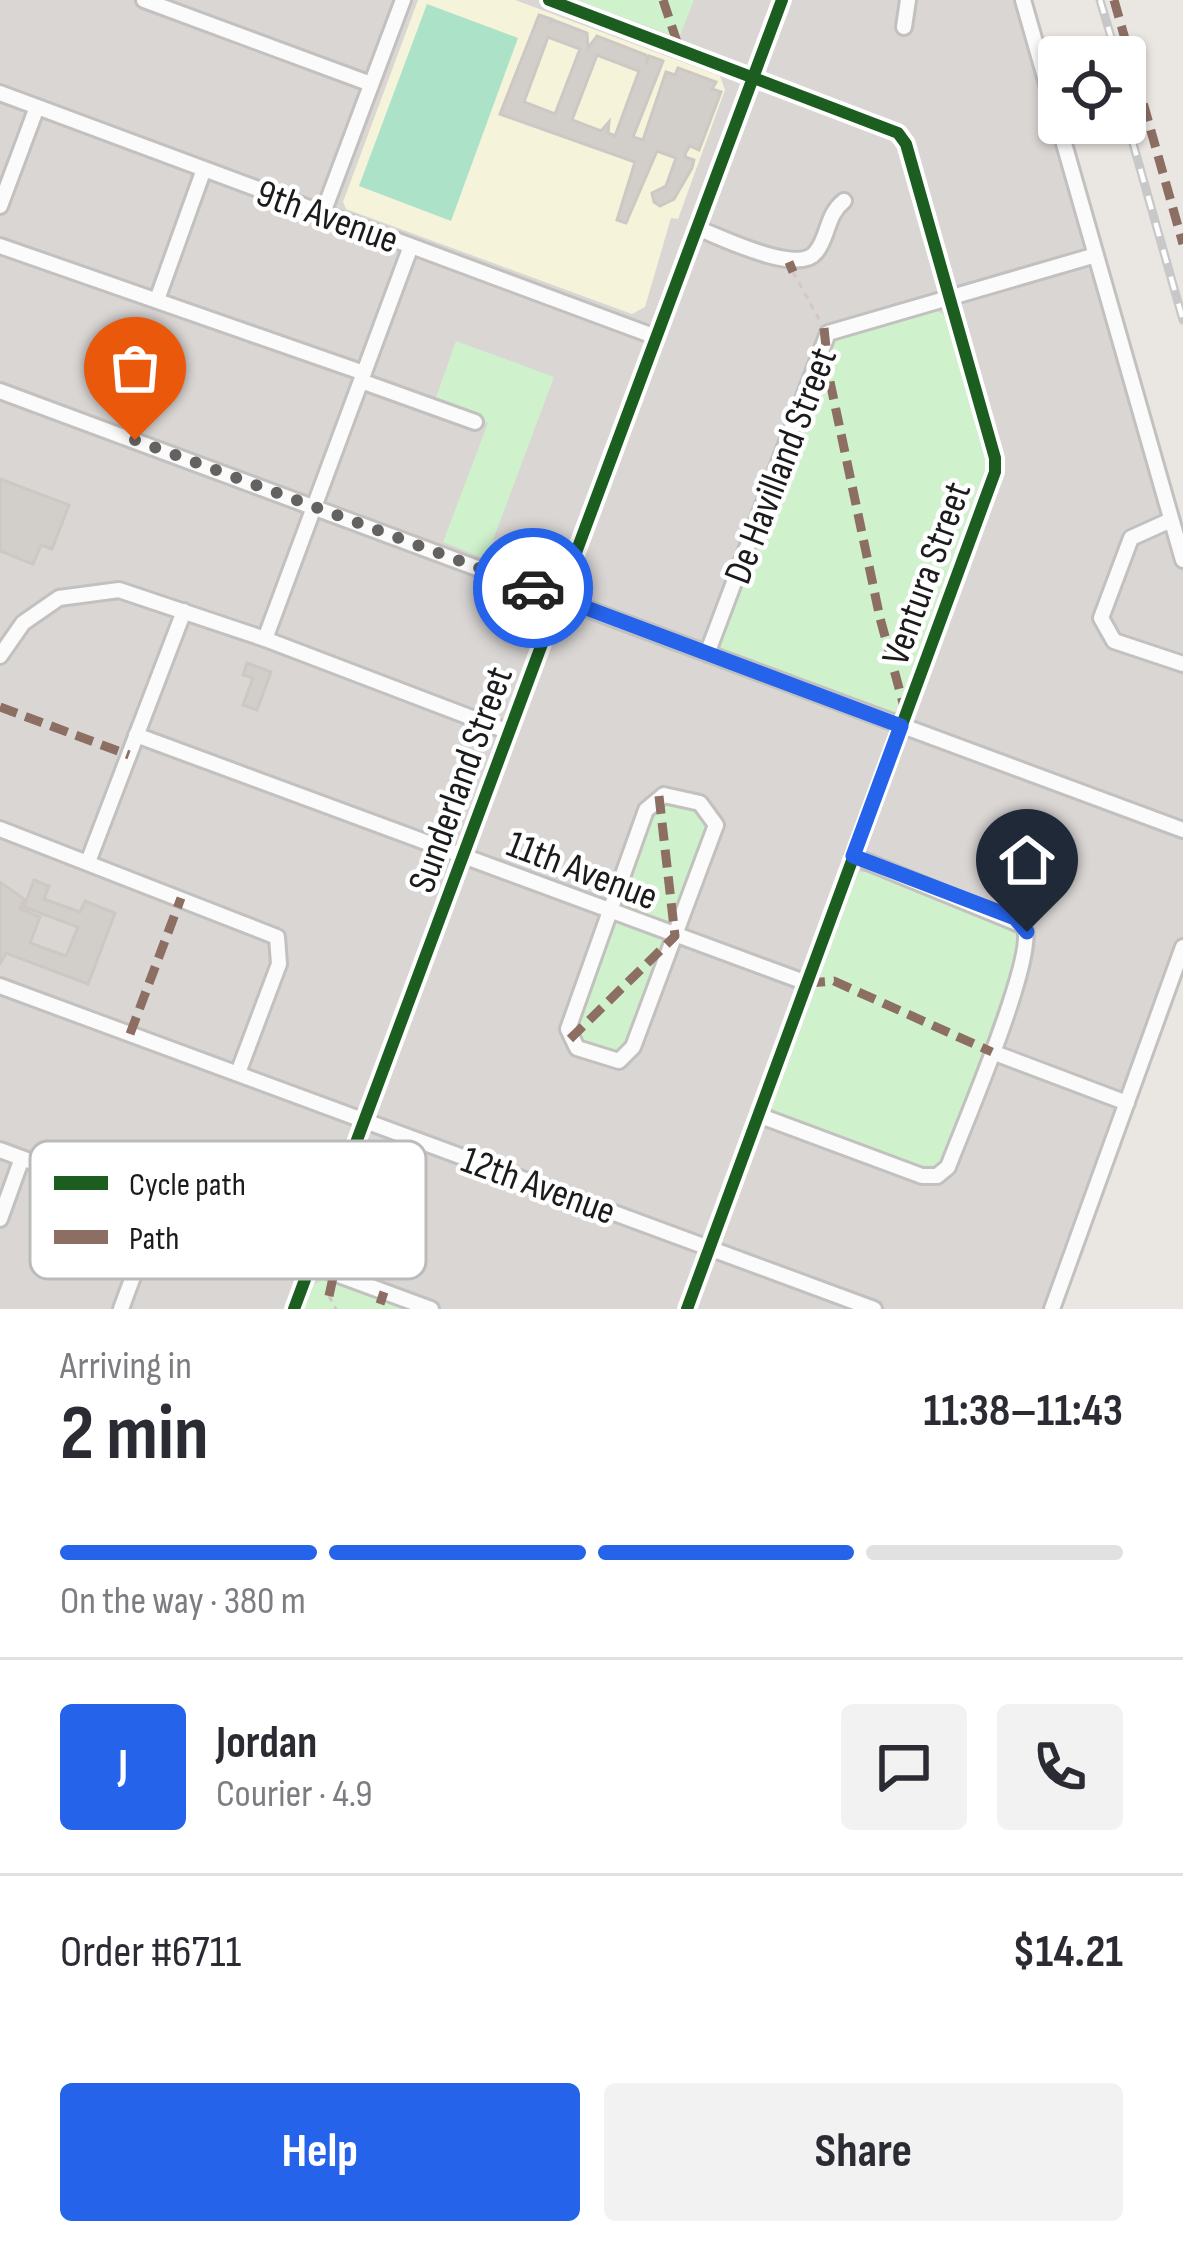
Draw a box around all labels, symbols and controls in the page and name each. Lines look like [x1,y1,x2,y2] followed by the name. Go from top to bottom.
[1038,36,1146,144] map controls
[1038,36,1146,144] button: locate
[250,170,405,265] street label: 9th Avenue
[84,317,186,440] pin
[102,335,168,401] icon: bag
[715,341,848,591] street label: De Havilland Street
[873,476,982,672] street label: Ventura Street
[473,528,593,648] courier
[500,555,566,621] icon: car
[399,661,524,899] street label: Sunderland Street
[976,809,1078,932] pin
[500,821,664,921] street label: 11th Avenue
[994,827,1060,893] icon: home
[455,1137,621,1236] street label: 12th Avenue
[30,1141,426,1279] legend
[129,1165,246,1205] text: Cycle path
[129,1219,179,1259] text: Path
[60,1343,192,1390] text: Arriving in
[924,1384,1123,1439] text: 11:38–11:43
[60,1388,209,1481] text: 2 min
[60,1578,306,1625] text: On the way · 380 m
[841,1704,967,1830] button: chat
[997,1704,1123,1830] button: phone
[216,1716,317,1771] text: Jordan
[118,1739,128,1794] text: J
[216,1771,373,1818] text: Courier · 4.9
[60,1925,241,1980] text: Order #6711
[1012,1925,1123,1980] text: $14.21
[60,2083,580,2221] button: Help
[604,2083,1123,2221] button: Share

